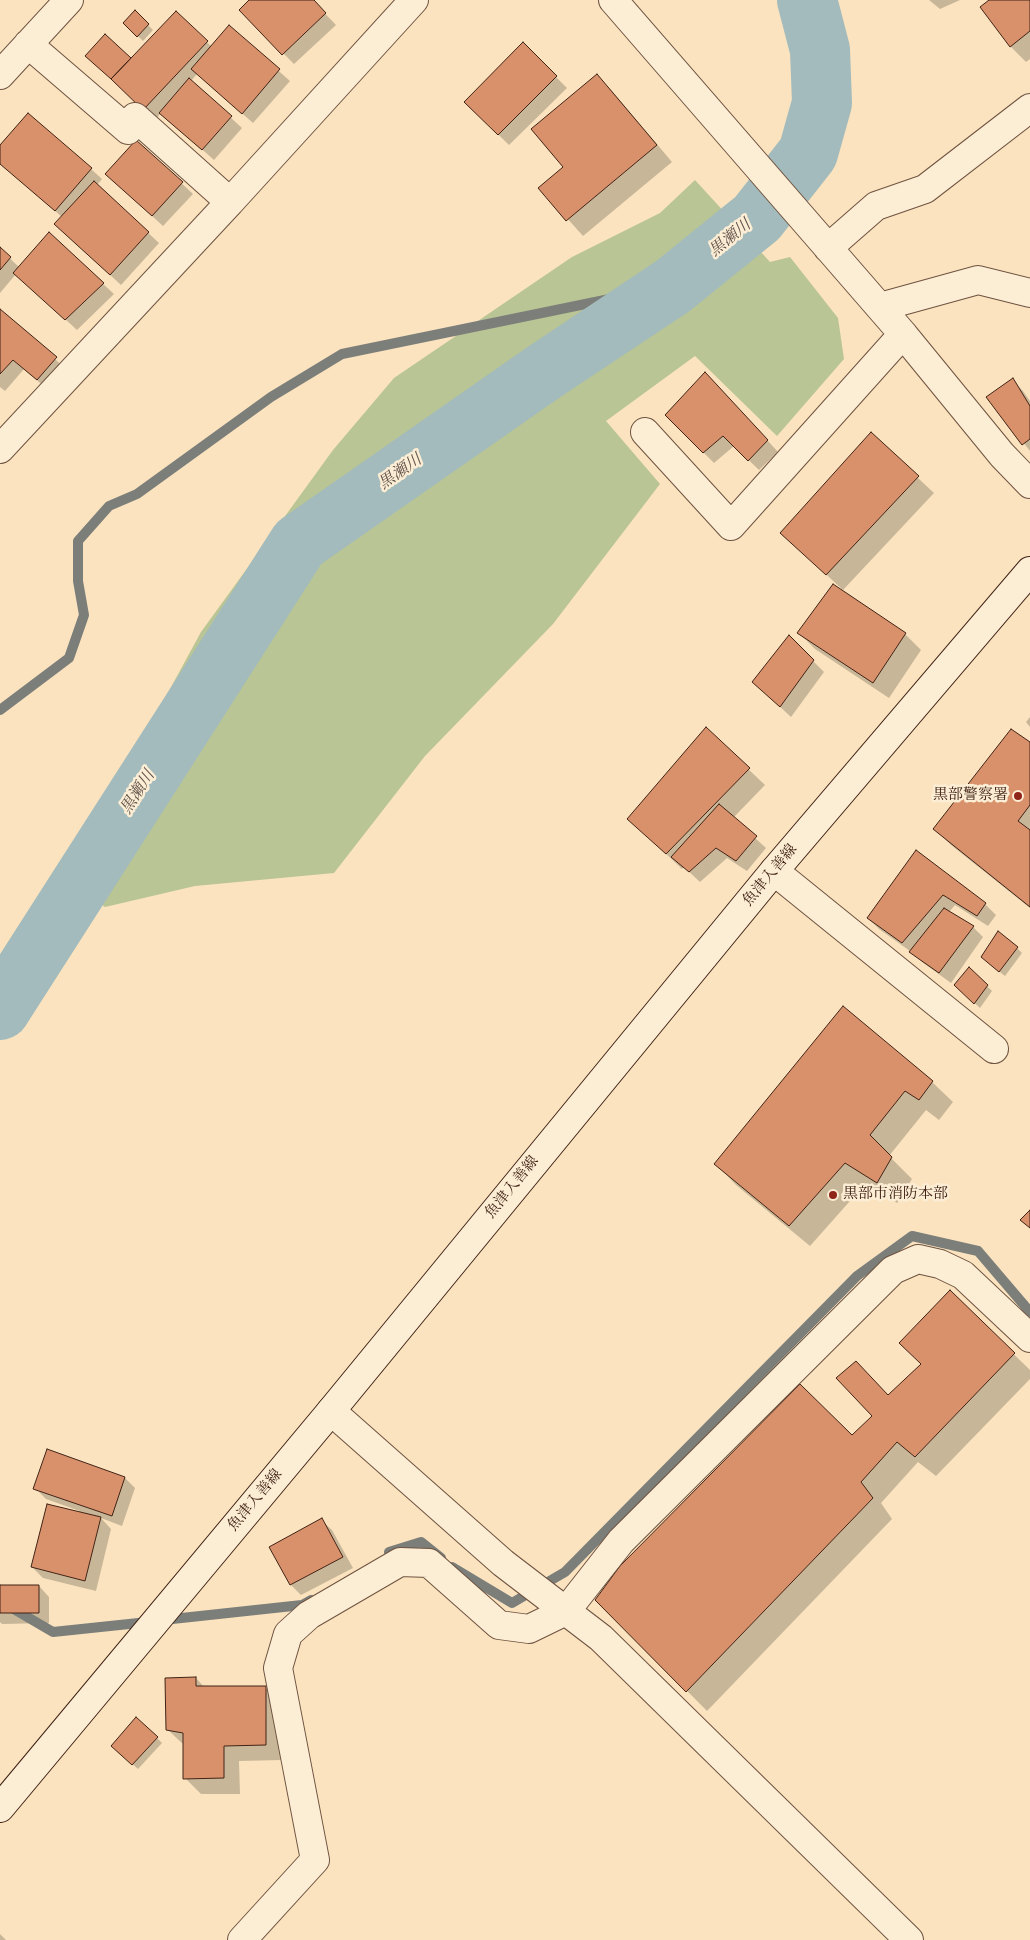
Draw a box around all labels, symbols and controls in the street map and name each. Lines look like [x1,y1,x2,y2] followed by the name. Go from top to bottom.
[706,216,756,262] water label: 黒瀬川
[376,451,426,495] water label: 黒瀬川
[118,768,160,818] water label: 黒瀬川
[933,787,1008,805] place label: 黒部警察署
[1012,790,1024,802] marker: 黒部警察署
[740,841,802,911] street label: 魚津入善線
[482,1153,544,1223] street label: 魚津入善線
[843,1186,948,1204] place label: 黒部市消防本部
[827,1189,839,1201] marker: 黒部市消防本部
[225,1466,287,1536] street label: 魚津入善線

